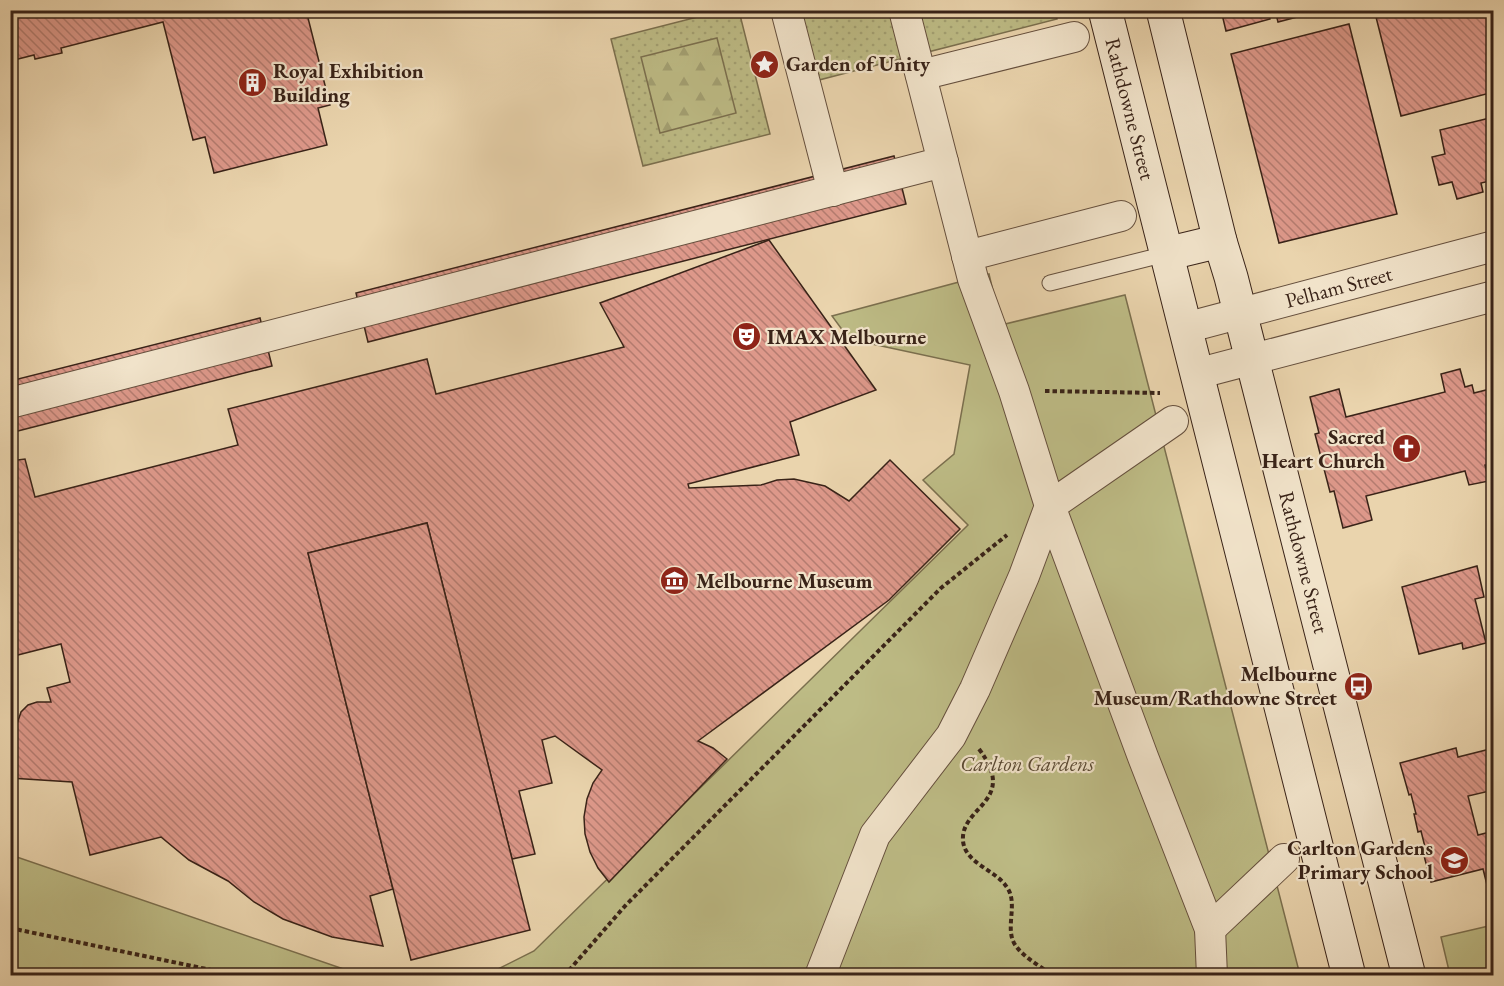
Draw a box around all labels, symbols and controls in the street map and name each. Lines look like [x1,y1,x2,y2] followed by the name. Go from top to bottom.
[1100,35,1161,183] street label: Rathdowne Street
[749,48,781,80] place icon: Garden of Unity
[786,50,931,77] place label: Garden of Unity
[273,57,424,108] place label: Royal Exhibition Building
[236,67,268,99] building icon: Royal Exhibition Building
[1282,260,1395,314] street label: Pelham Street
[730,321,762,353] theatre icon: IMAX Melbourne
[767,323,926,350] place label: IMAX Melbourne
[1262,423,1385,474] place label: Sacred Heart Church
[1390,433,1422,465] church icon: Sacred Heart Church
[1273,488,1335,636] street label: Rathdowne Street
[659,565,691,597] museum icon: Melbourne Museum
[696,567,873,594] place label: Melbourne Museum
[1094,660,1337,711] place label: Melbourne Museum/Rathdowne Street
[1342,670,1374,702] bus stop icon: Melbourne Museum/Rathdowne Street
[960,750,1094,777] park label: Carlton Gardens
[1287,834,1433,885] place label: Carlton Gardens Primary School
[1438,844,1470,876] school or university icon: Carlton Gardens Primary School

